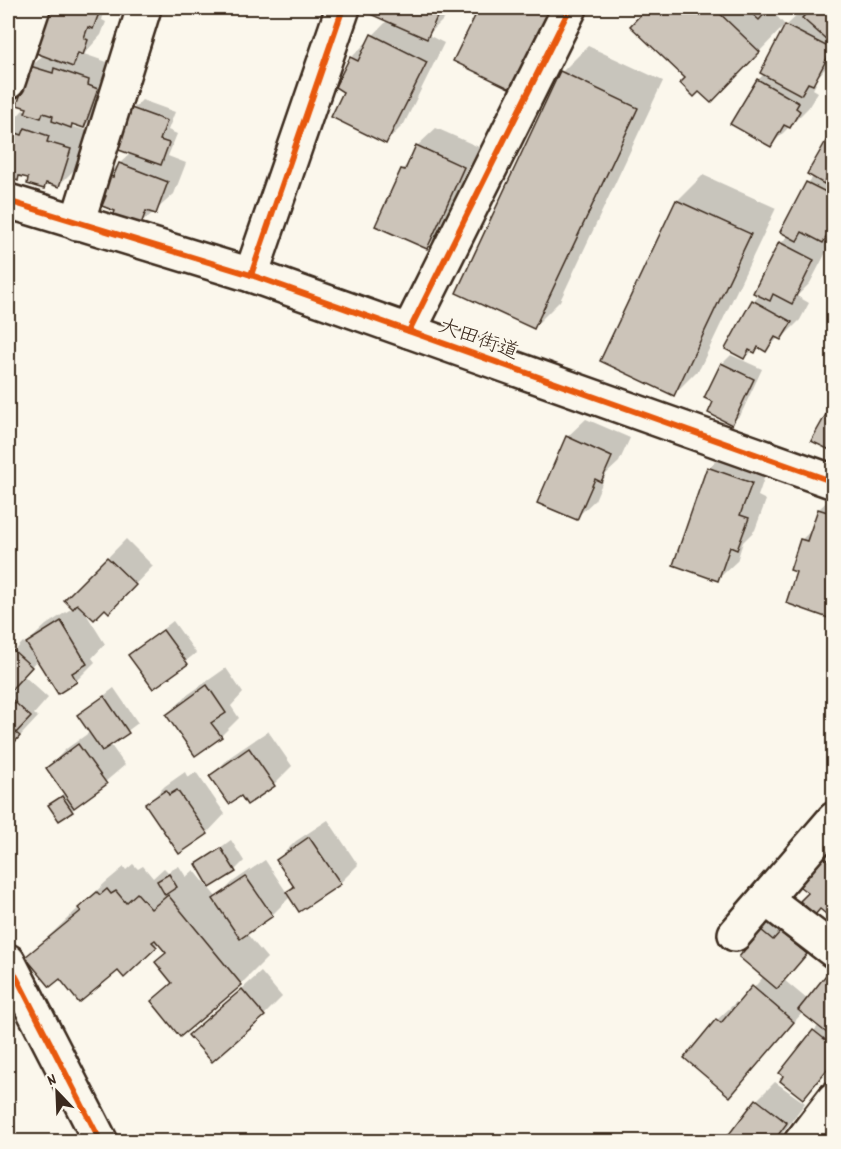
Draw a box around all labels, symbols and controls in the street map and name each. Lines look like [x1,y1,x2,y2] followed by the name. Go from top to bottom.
[433,312,523,369] street label: 大田街道
[27,1062,87,1122] north arrow
[44,1068,60,1093] text: N

